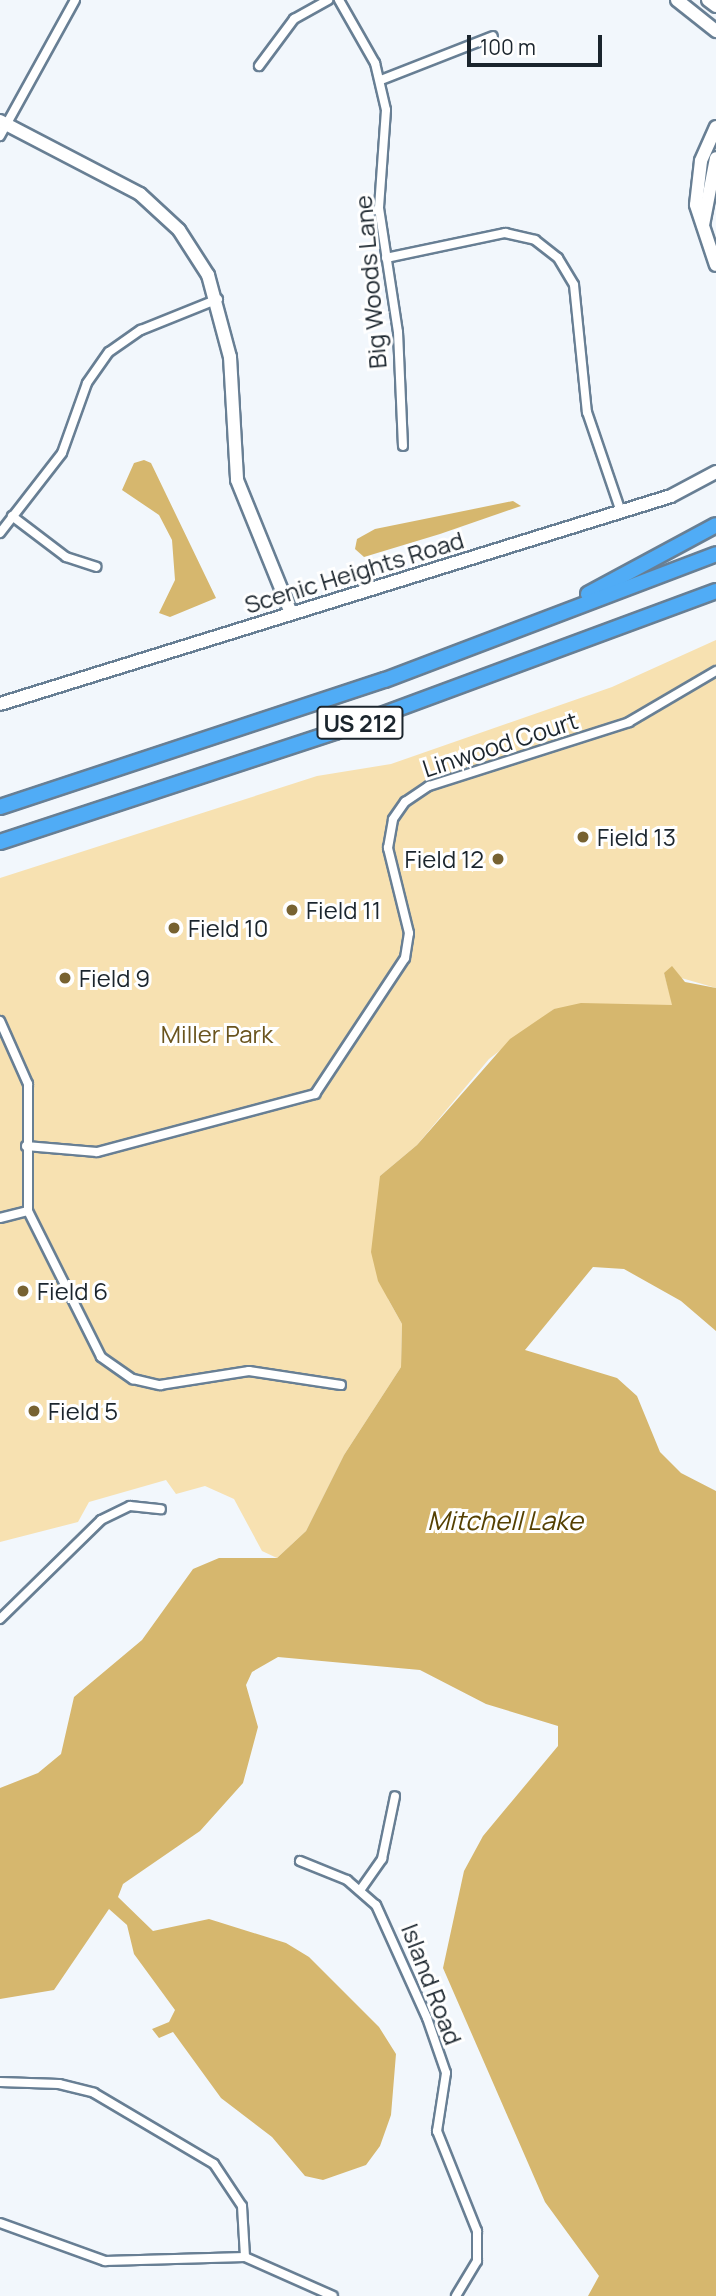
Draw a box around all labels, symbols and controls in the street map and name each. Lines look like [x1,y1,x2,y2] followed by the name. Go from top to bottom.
[471,21,606,65] scale bar
[480,33,536,61] text: 100 m
[348,194,392,370] street label: Big Woods Lane
[241,525,467,619] street label: Scenic Heights Road
[316,704,404,743] road number: US 212
[419,705,581,783] street label: Linwood Court
[597,823,676,851] place label: Field 13
[575,829,591,845] marker: Field 13
[405,845,484,873] place label: Field 12
[490,851,506,867] marker: Field 12
[306,896,381,924] place label: Field 11
[284,902,300,918] marker: Field 11
[188,914,268,942] place label: Field 10
[166,920,182,936] marker: Field 10
[79,964,150,992] place label: Field 9
[57,970,73,986] marker: Field 9
[161,1020,273,1048] park label: Miller Park
[37,1277,108,1305] place label: Field 6
[15,1283,31,1299] marker: Field 6
[48,1397,118,1425] place label: Field 5
[26,1403,42,1419] marker: Field 5
[427,1505,583,1537] water label: Mitchell Lake
[396,1919,468,2049] street label: Island Road

